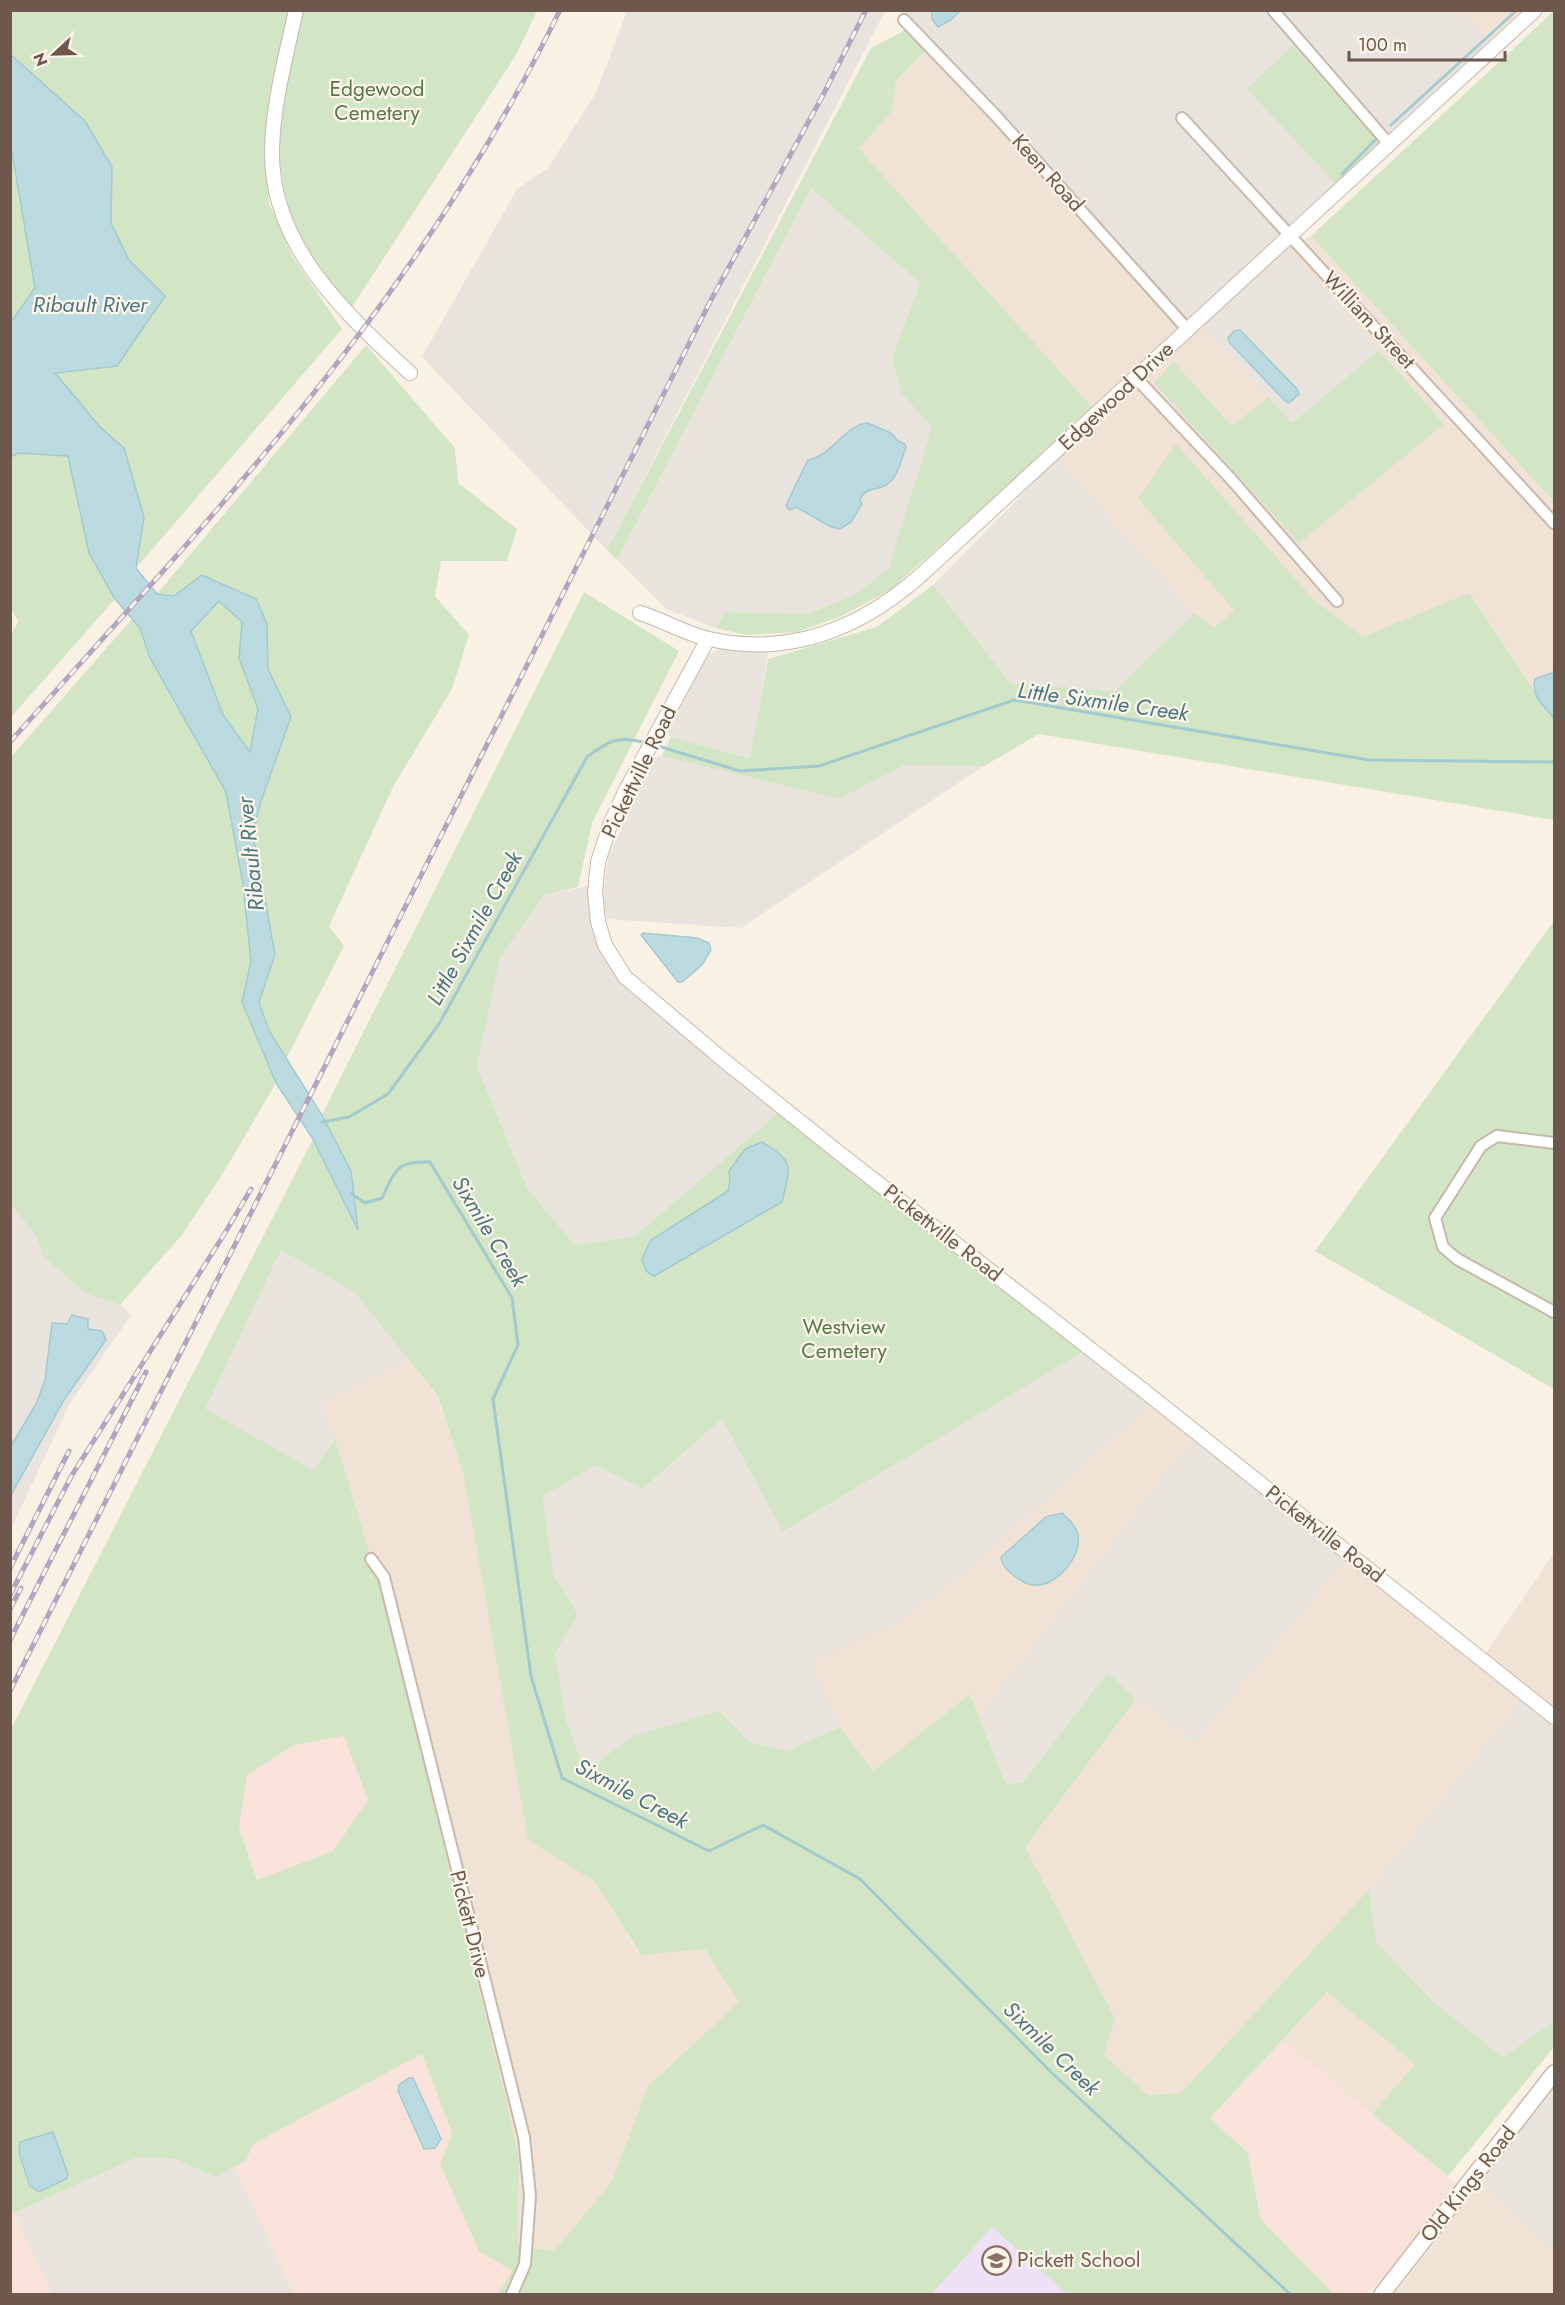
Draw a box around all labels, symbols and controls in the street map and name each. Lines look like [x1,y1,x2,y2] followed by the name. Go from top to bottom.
[24,24,84,84] north arrow
[1349,24,1505,62] scale bar
[1358,32,1407,58] text: 100 m
[28,49,54,70] text: N
[330,74,424,128] park label: Edgewood Cemetery
[1005,127,1091,219] street label: Keen Road
[1316,264,1422,376] street label: William Street
[33,288,149,320] water label: Ribault River
[1052,334,1180,457] street label: Edgewood Drive
[1016,673,1192,729] water label: Little Sixmile Creek
[594,701,684,843] street label: Pickettville Road
[228,794,272,913] water label: Ribault River
[418,844,530,1011] water label: Little Sixmile Creek
[444,1170,536,1294] water label: Sixmile Creek
[877,1177,1009,1289] street label: Pickettville Road
[801,1312,887,1366] park label: Westview Cemetery
[1259,1478,1391,1590] street label: Pickettville Road
[570,1750,696,1837] water label: Sixmile Creek
[442,1867,498,1981] street label: Pickett Drive
[996,1993,1109,2104] water label: Sixmile Creek
[1413,2120,1523,2248] street label: Old Kings Road
[980,2244,1012,2276] school or university icon: Pickett School
[1017,2245,1140,2275] place label: Pickett School

